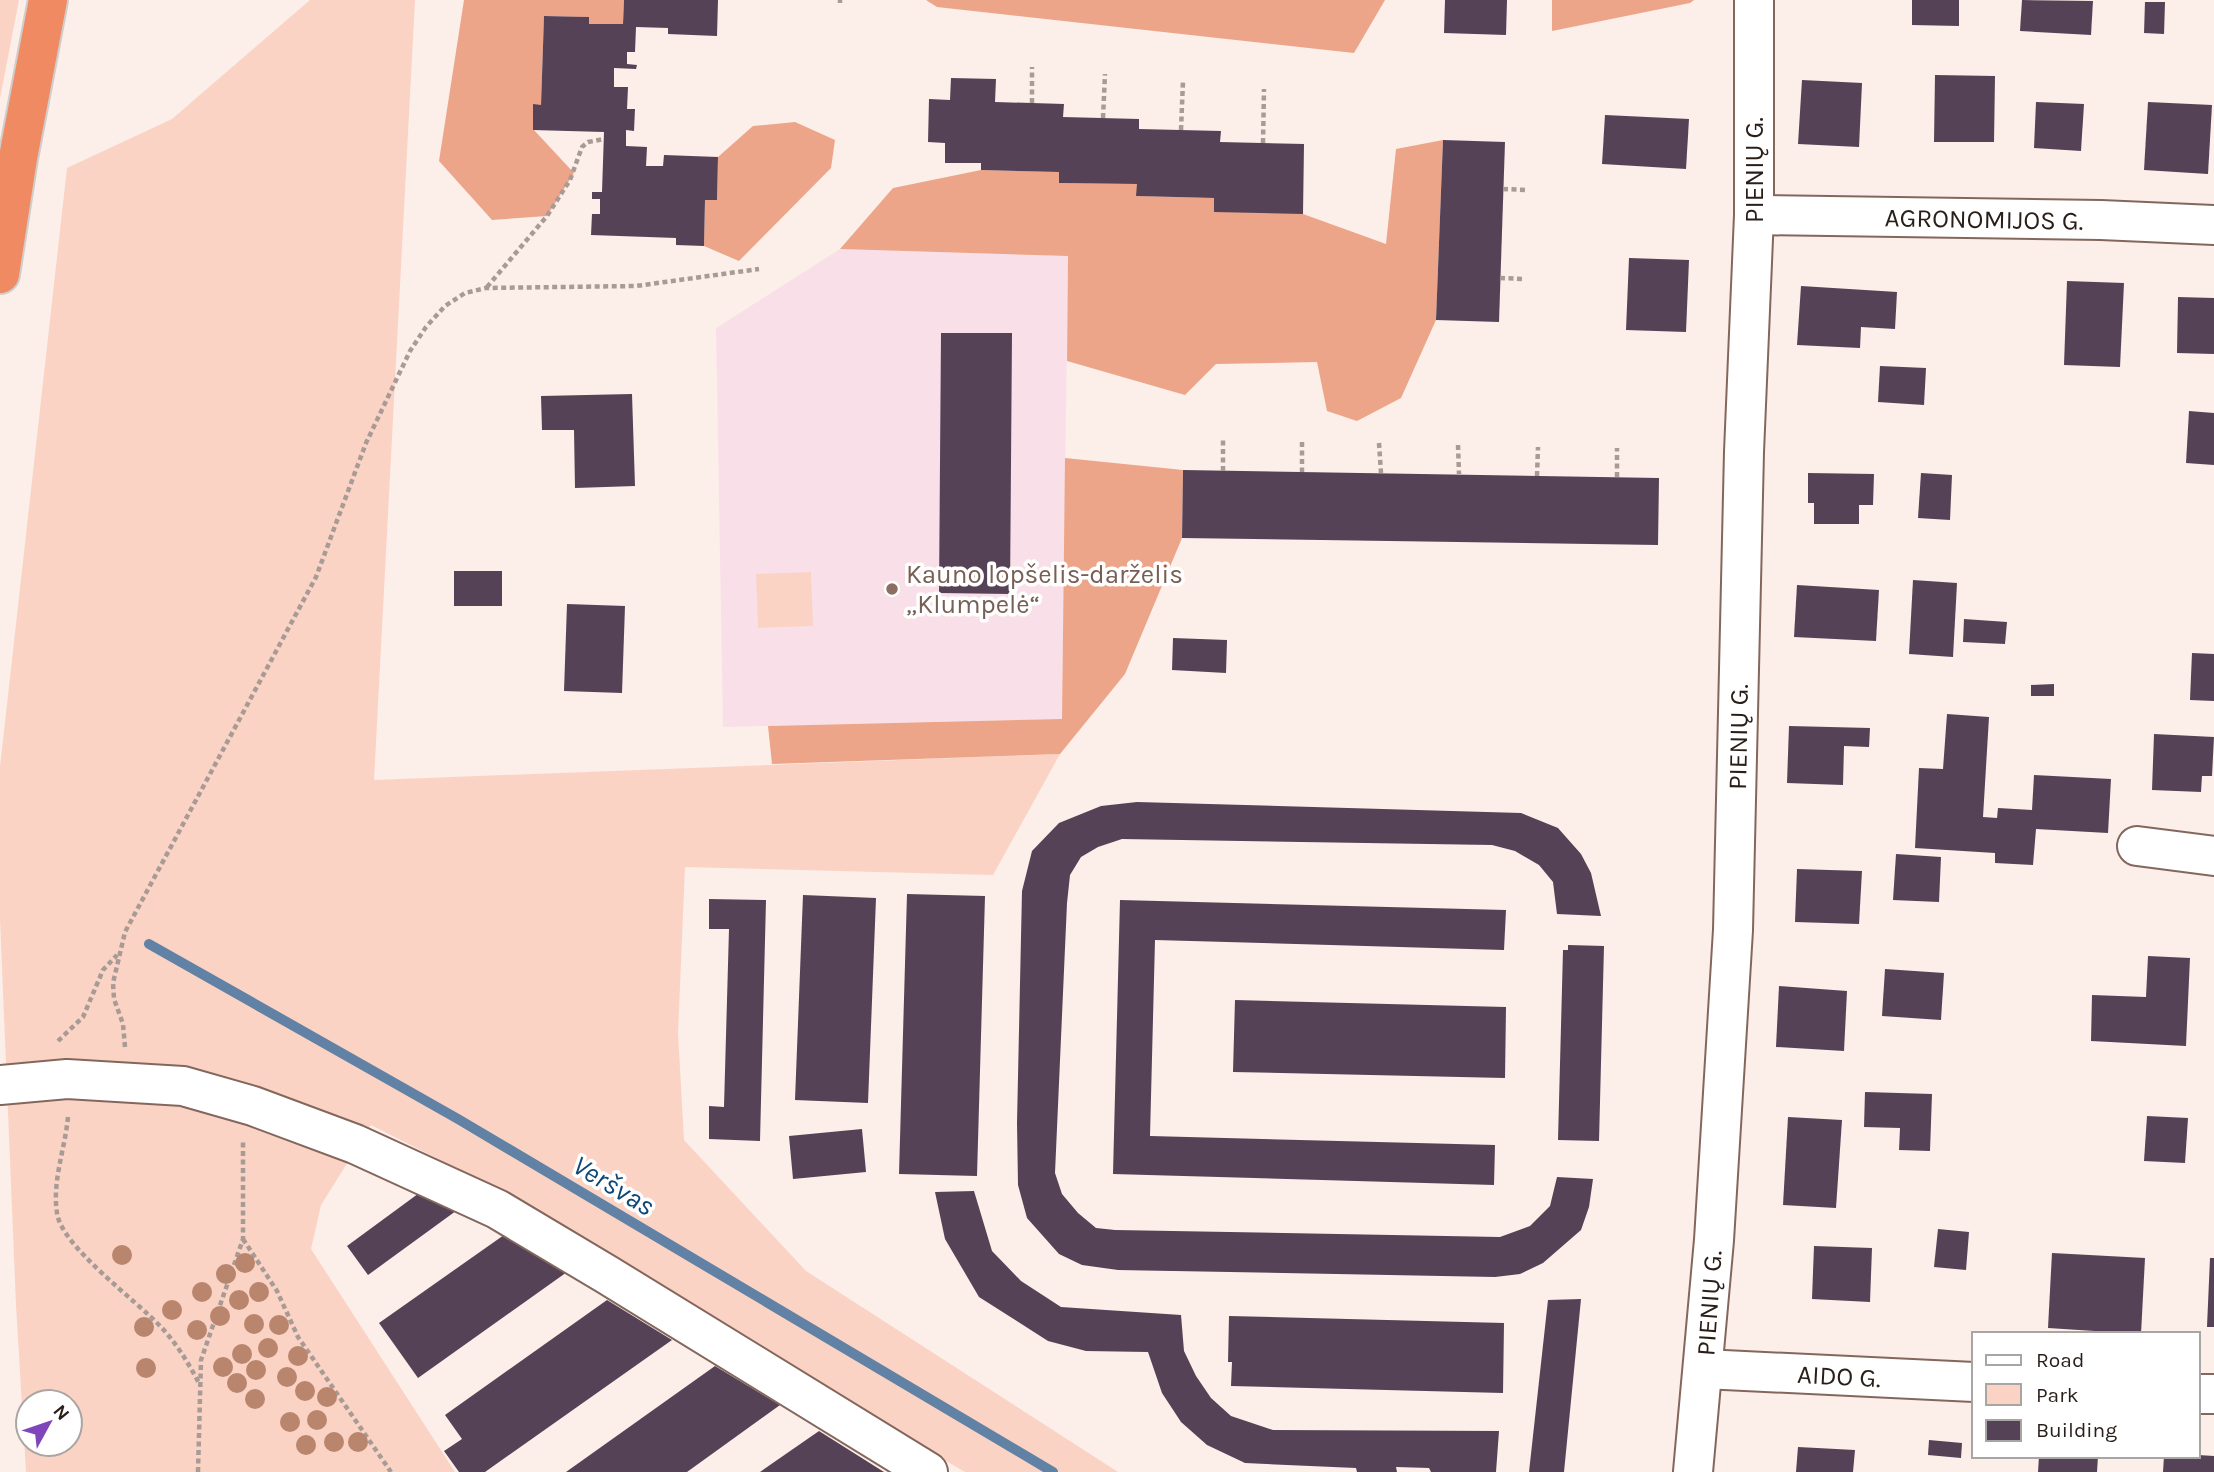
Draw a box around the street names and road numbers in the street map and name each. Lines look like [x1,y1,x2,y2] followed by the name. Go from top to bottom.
[1739,117,1770,223] street label: PIENIŲ G.
[1884,202,2084,237] street label: AGRONOMIJOS G.
[1722,684,1755,790] street label: PIENIŲ G.
[1690,1249,1729,1357] street label: PIENIŲ G.
[1796,1359,1882,1394] street label: AIDO G.

